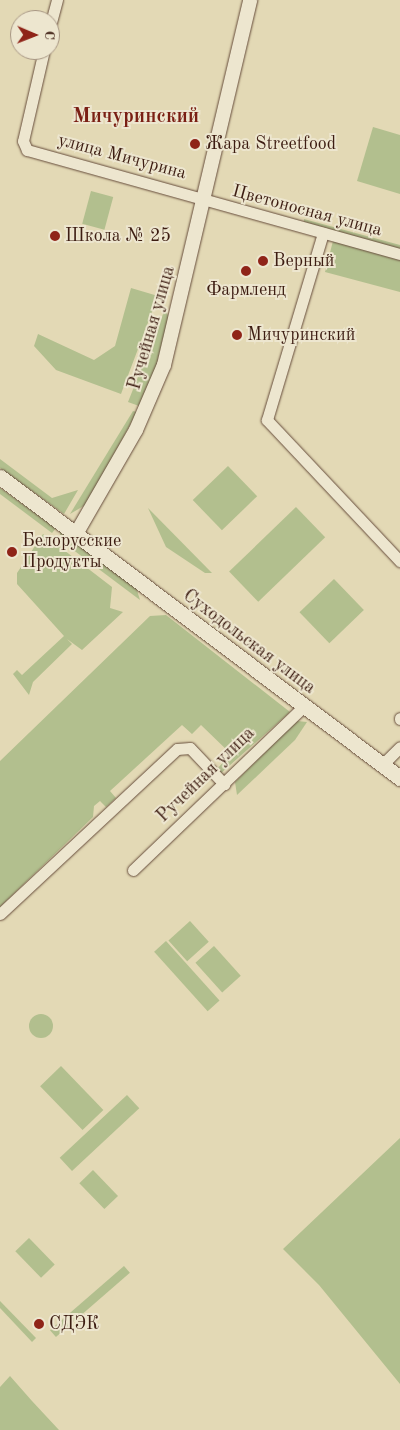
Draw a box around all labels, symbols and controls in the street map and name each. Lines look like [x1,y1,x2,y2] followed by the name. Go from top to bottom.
[10,10,60,60] north arrow
[42,30,56,40] text: С
[73,105,199,129] district label: Мичуринский
[55,129,189,185] street label: улица Мичурина
[205,133,336,155] place label: Жара Streetfood
[189,138,201,150] marker: Жара Streetfood
[230,181,384,241] street label: Цветоносная улица
[65,225,171,247] place label: Школа № 25
[49,230,61,242] marker: Школа № 25
[273,250,334,272] place label: Верный
[257,255,269,267] marker: Верный
[124,264,180,392] street label: Ручейная улица
[240,265,252,277] marker: Фармленд
[206,279,286,301] place label: Фармленд
[247,324,355,346] place label: Мичуринский
[231,329,243,341] marker: Мичуринский
[22,531,121,574] place label: Белорусские Продукты
[6,546,18,558] marker: Белорусские Продукты
[178,585,320,699] street label: Суходольская улица
[152,723,260,827] street label: Ручейная улица
[49,1313,99,1335] place label: СДЭК
[33,1318,45,1330] marker: СДЭК

